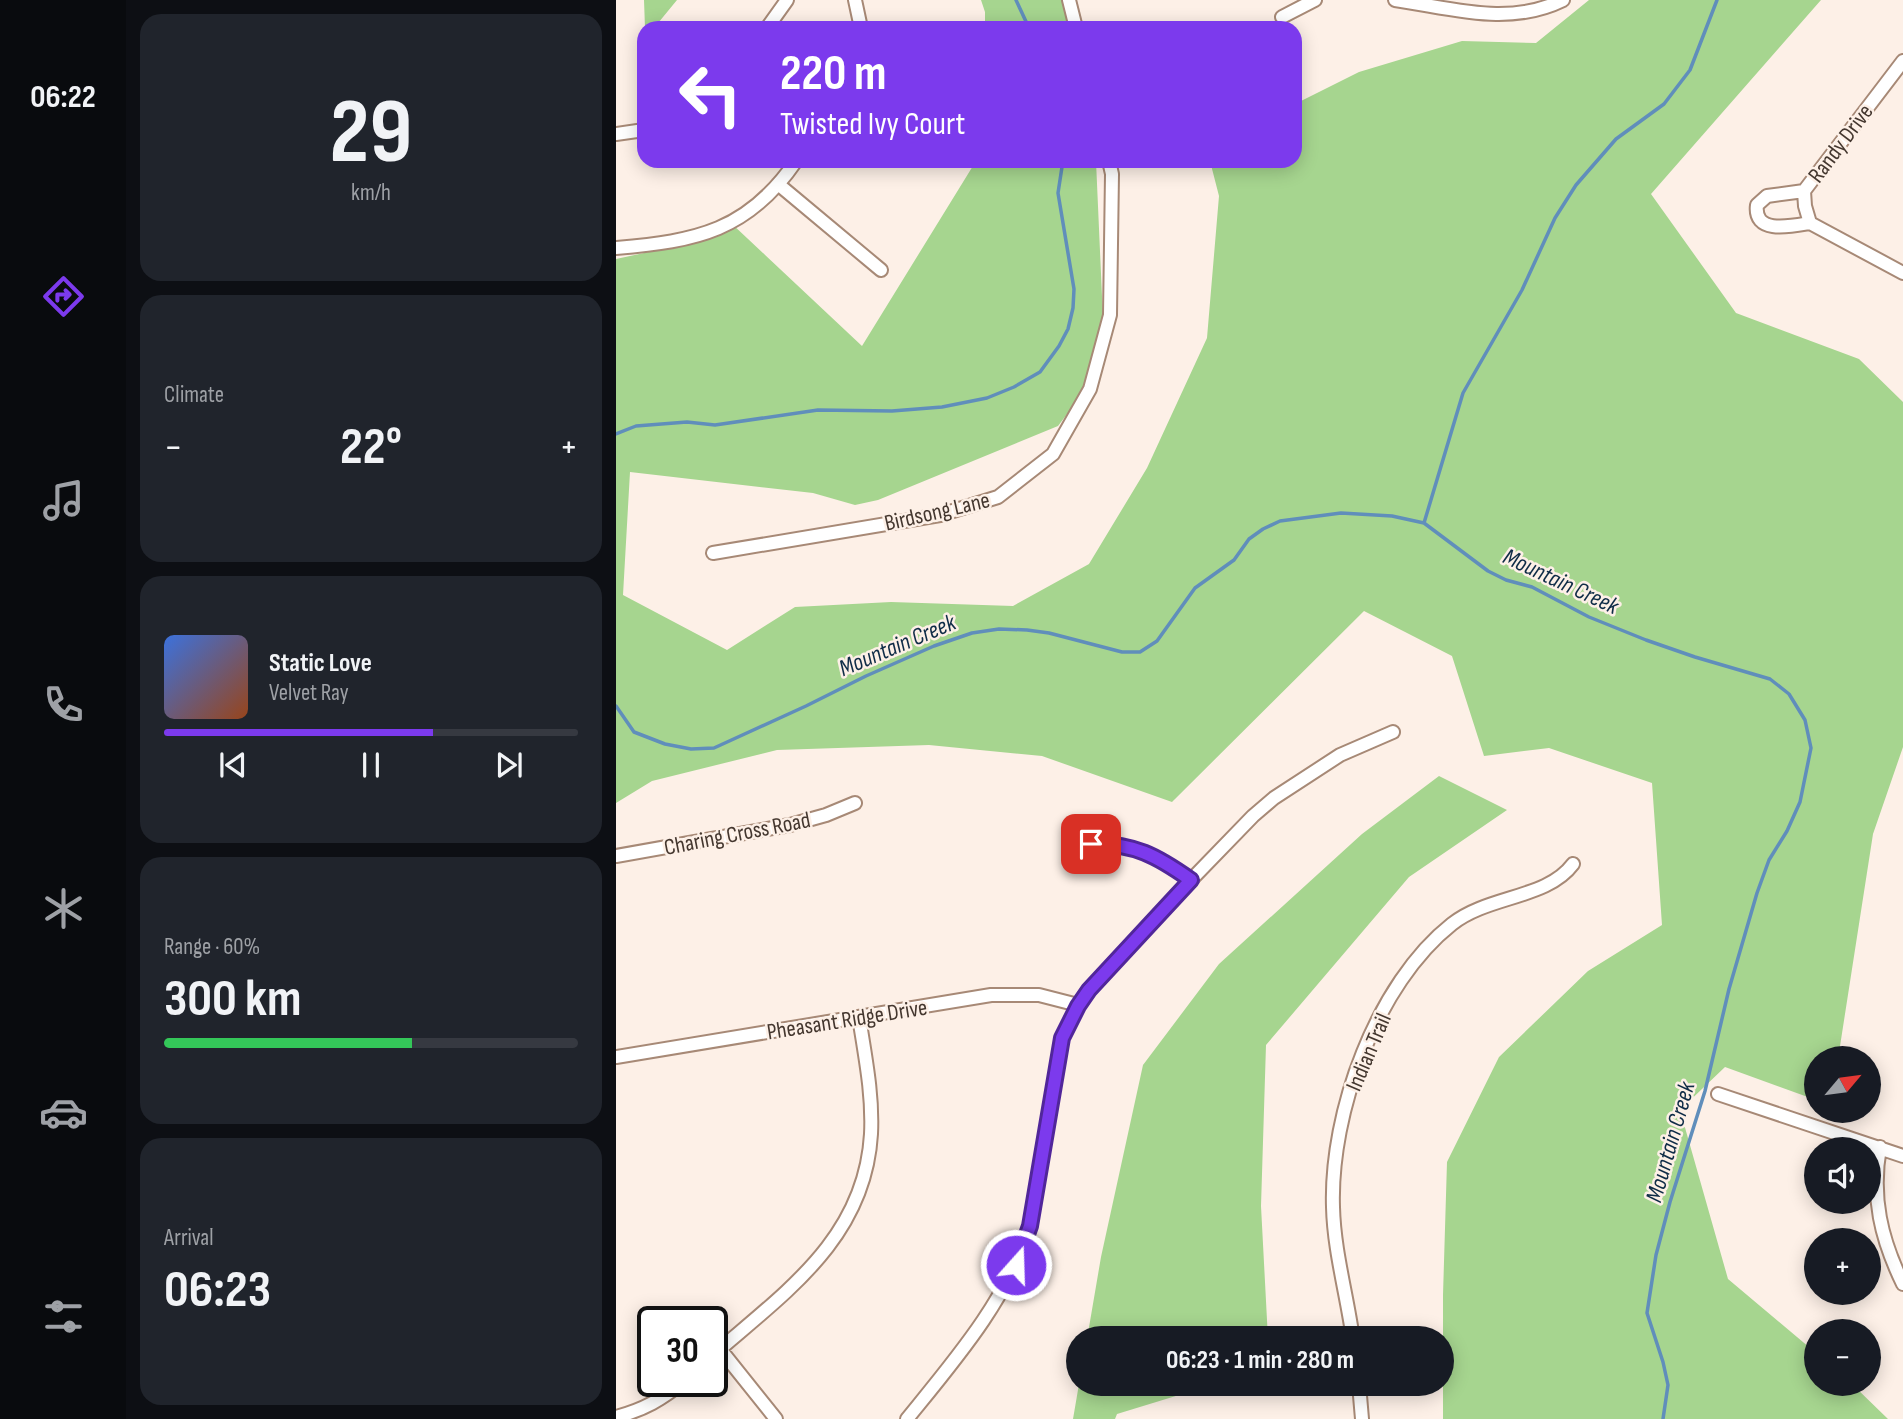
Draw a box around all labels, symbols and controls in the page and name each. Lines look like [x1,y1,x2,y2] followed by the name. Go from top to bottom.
[780,45,886,104] text: 220 m
[665,49,756,140] icon: left
[30,78,96,117] text: 06:22
[330,79,413,188] text: 29
[1802,99,1879,188] street label: Randy Drive
[780,105,965,144] text: Twisted Ivy Court
[351,179,391,207] text: km/h
[39,272,88,321] icon: directions
[164,381,224,409] text: Climate
[340,416,402,479] text: 22°
[164,425,183,470] text: −
[559,425,578,470] text: +
[39,476,88,525] icon: music
[882,486,993,538] street label: Birdsong Lane
[1498,542,1624,621] water label: Mountain Creek
[834,607,961,683] water label: Mountain Creek
[269,648,372,679] text: Static Love
[269,679,349,707] text: Velvet Ray
[39,680,88,729] icon: phone
[214,746,252,784] icon: previous
[352,746,390,784] icon: pause
[490,746,528,784] icon: next
[662,806,813,862] street label: Charing Cross Road
[1061,814,1121,874] pin
[1072,825,1110,863] icon: arrive
[39,884,88,933] icon: climate
[164,933,260,961] text: Range · 60%
[164,968,301,1031] text: 300 km
[765,993,929,1046] street label: Pheasant Ridge Drive
[1340,1009,1398,1096] street label: Indian Trail
[1804,1046,1881,1124] north arrow
[1804,1046,1881,1396] map controls
[1639,1078,1702,1206] water label: Mountain Creek
[39,1088,88,1137] icon: car
[1804,1137,1881,1214] button: sound
[164,1224,213,1252] text: Arrival
[979,1228,1053,1302] position arrow
[1804,1228,1881,1305] button: +
[164,1259,271,1322] text: 06:23
[39,1292,88,1341] icon: filters
[637,1306,728,1397] speed limit sign: 30
[1804,1319,1881,1396] button: −
[1166,1345,1354,1376] text: 06:23 · 1 min · 280 m

